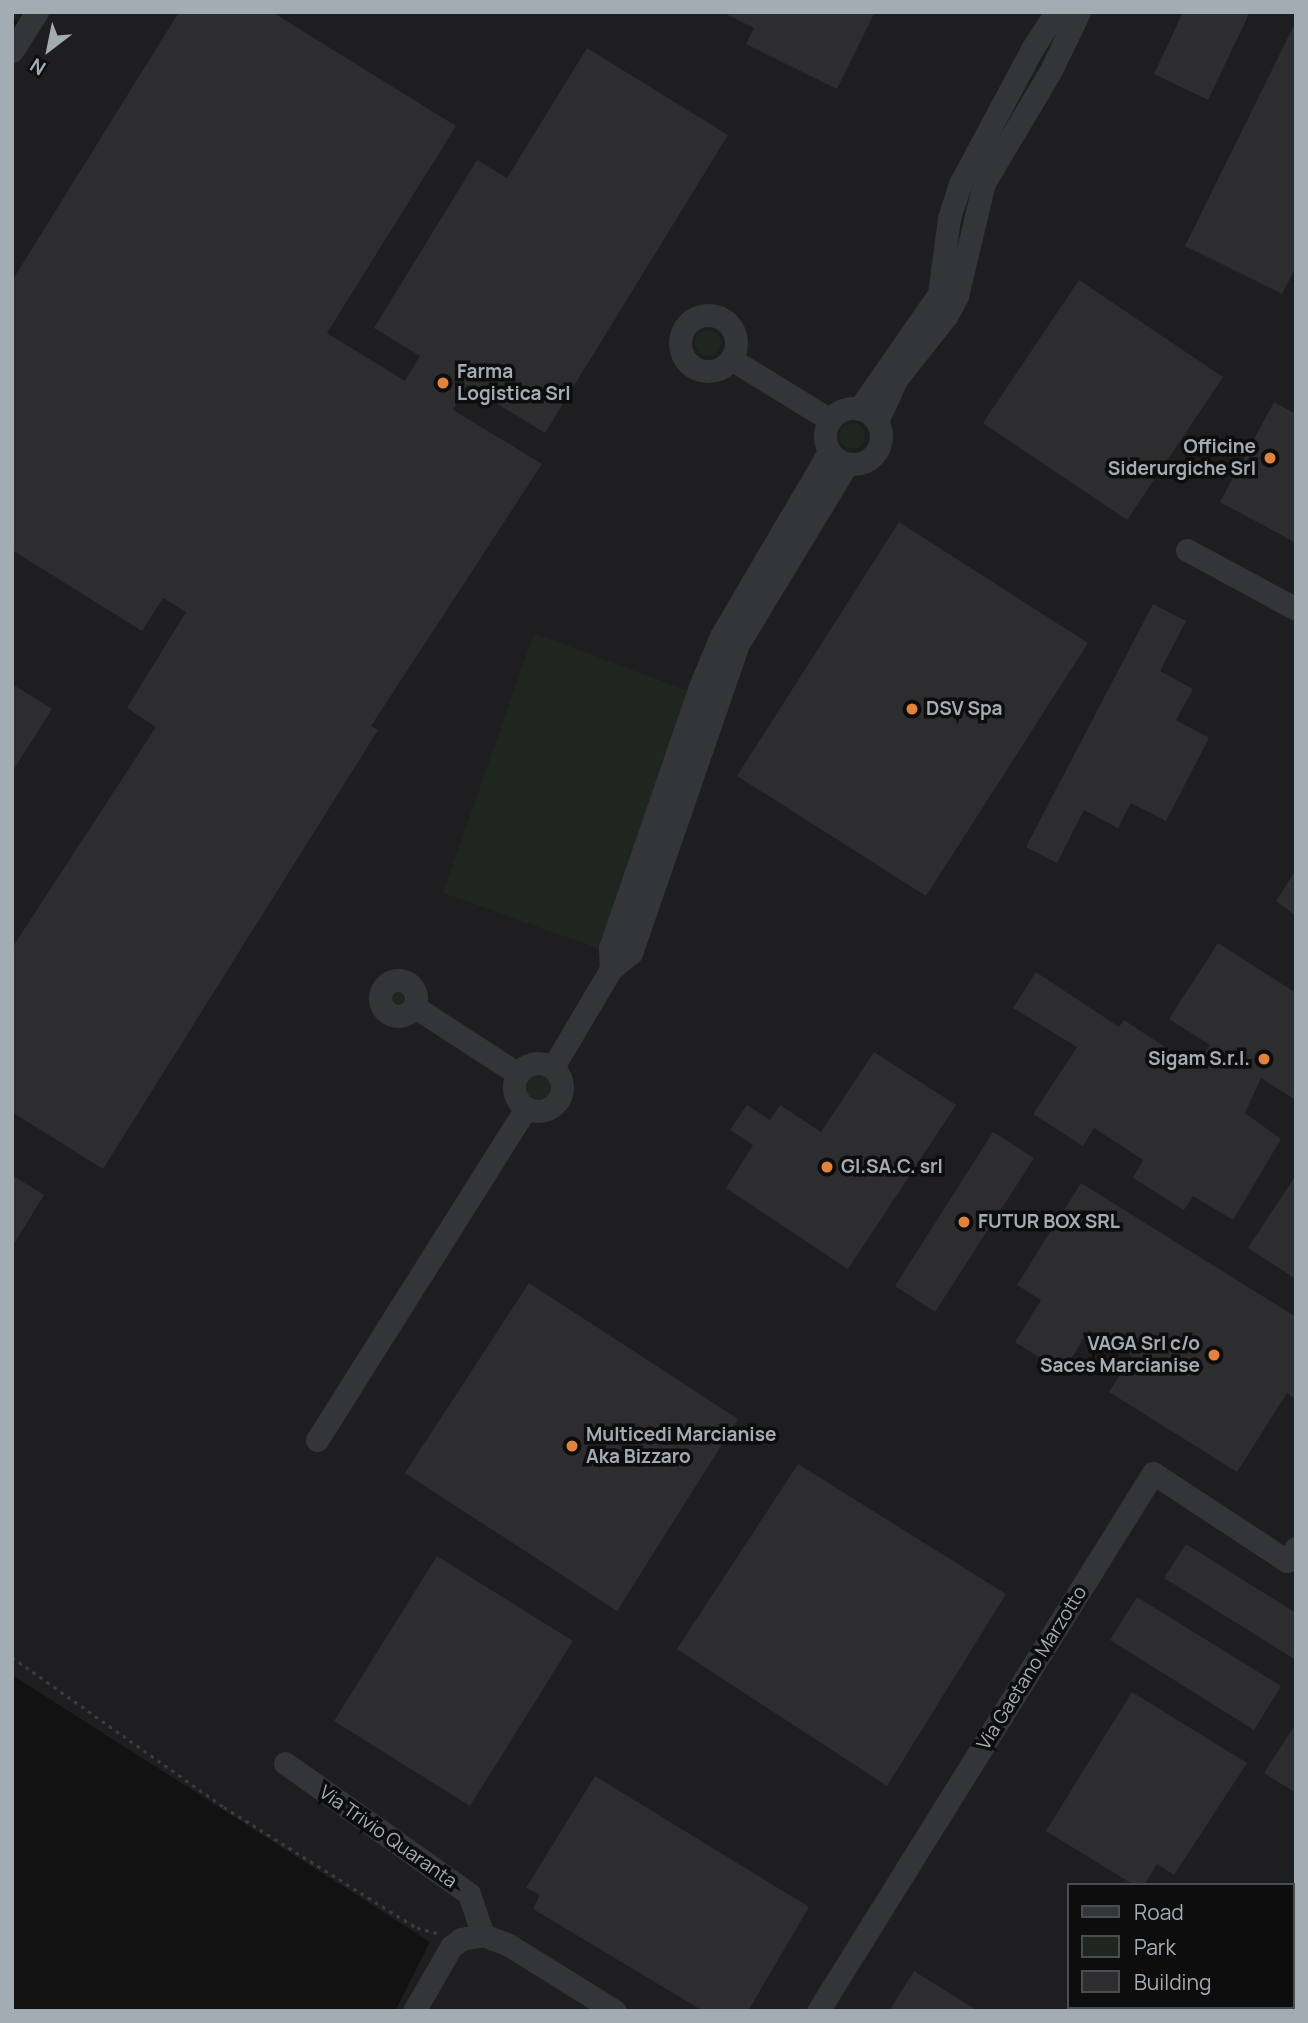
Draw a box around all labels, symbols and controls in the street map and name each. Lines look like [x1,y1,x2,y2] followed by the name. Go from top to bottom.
[14,14,84,84] north arrow
[25,52,51,81] text: N
[457,361,571,405] place label: Farma Logistica Srl
[435,375,451,391] marker: Farma Logistica Srl
[1108,436,1256,480] place label: Officine Siderurgiche Srl
[1262,450,1278,466] marker: Officine Siderurgiche Srl
[926,698,1003,720] place label: DSV Spa
[904,701,920,717] marker: DSV Spa
[1148,1048,1250,1070] place label: Sigam S.r.l.
[1256,1051,1272,1067] marker: Sigam S.r.l.
[841,1156,943,1178] place label: GI.SA.C. srl
[819,1159,835,1175] marker: GI.SA.C. srl
[978,1211,1120,1233] place label: FUTUR BOX SRL
[956,1214,972,1230] marker: FUTUR BOX SRL
[1040,1333,1200,1377] place label: VAGA Srl c/o Saces Marcianise
[1206,1347,1222,1363] marker: VAGA Srl c/o Saces Marcianise
[586,1424,776,1468] place label: Multicedi Marcianise Aka Bizzaro
[564,1438,580,1454] marker: Multicedi Marcianise Aka Bizzaro
[972,1582,1092,1754] street label: Via Gaetano Marzotto
[315,1781,461,1893] street label: Via Trivio Quaranta
[1066,1883,1294,2009] legend
[1134,1898,1184,1926] text: Road
[1134,1933,1176,1961] text: Park
[1134,1968,1211,1996] text: Building

